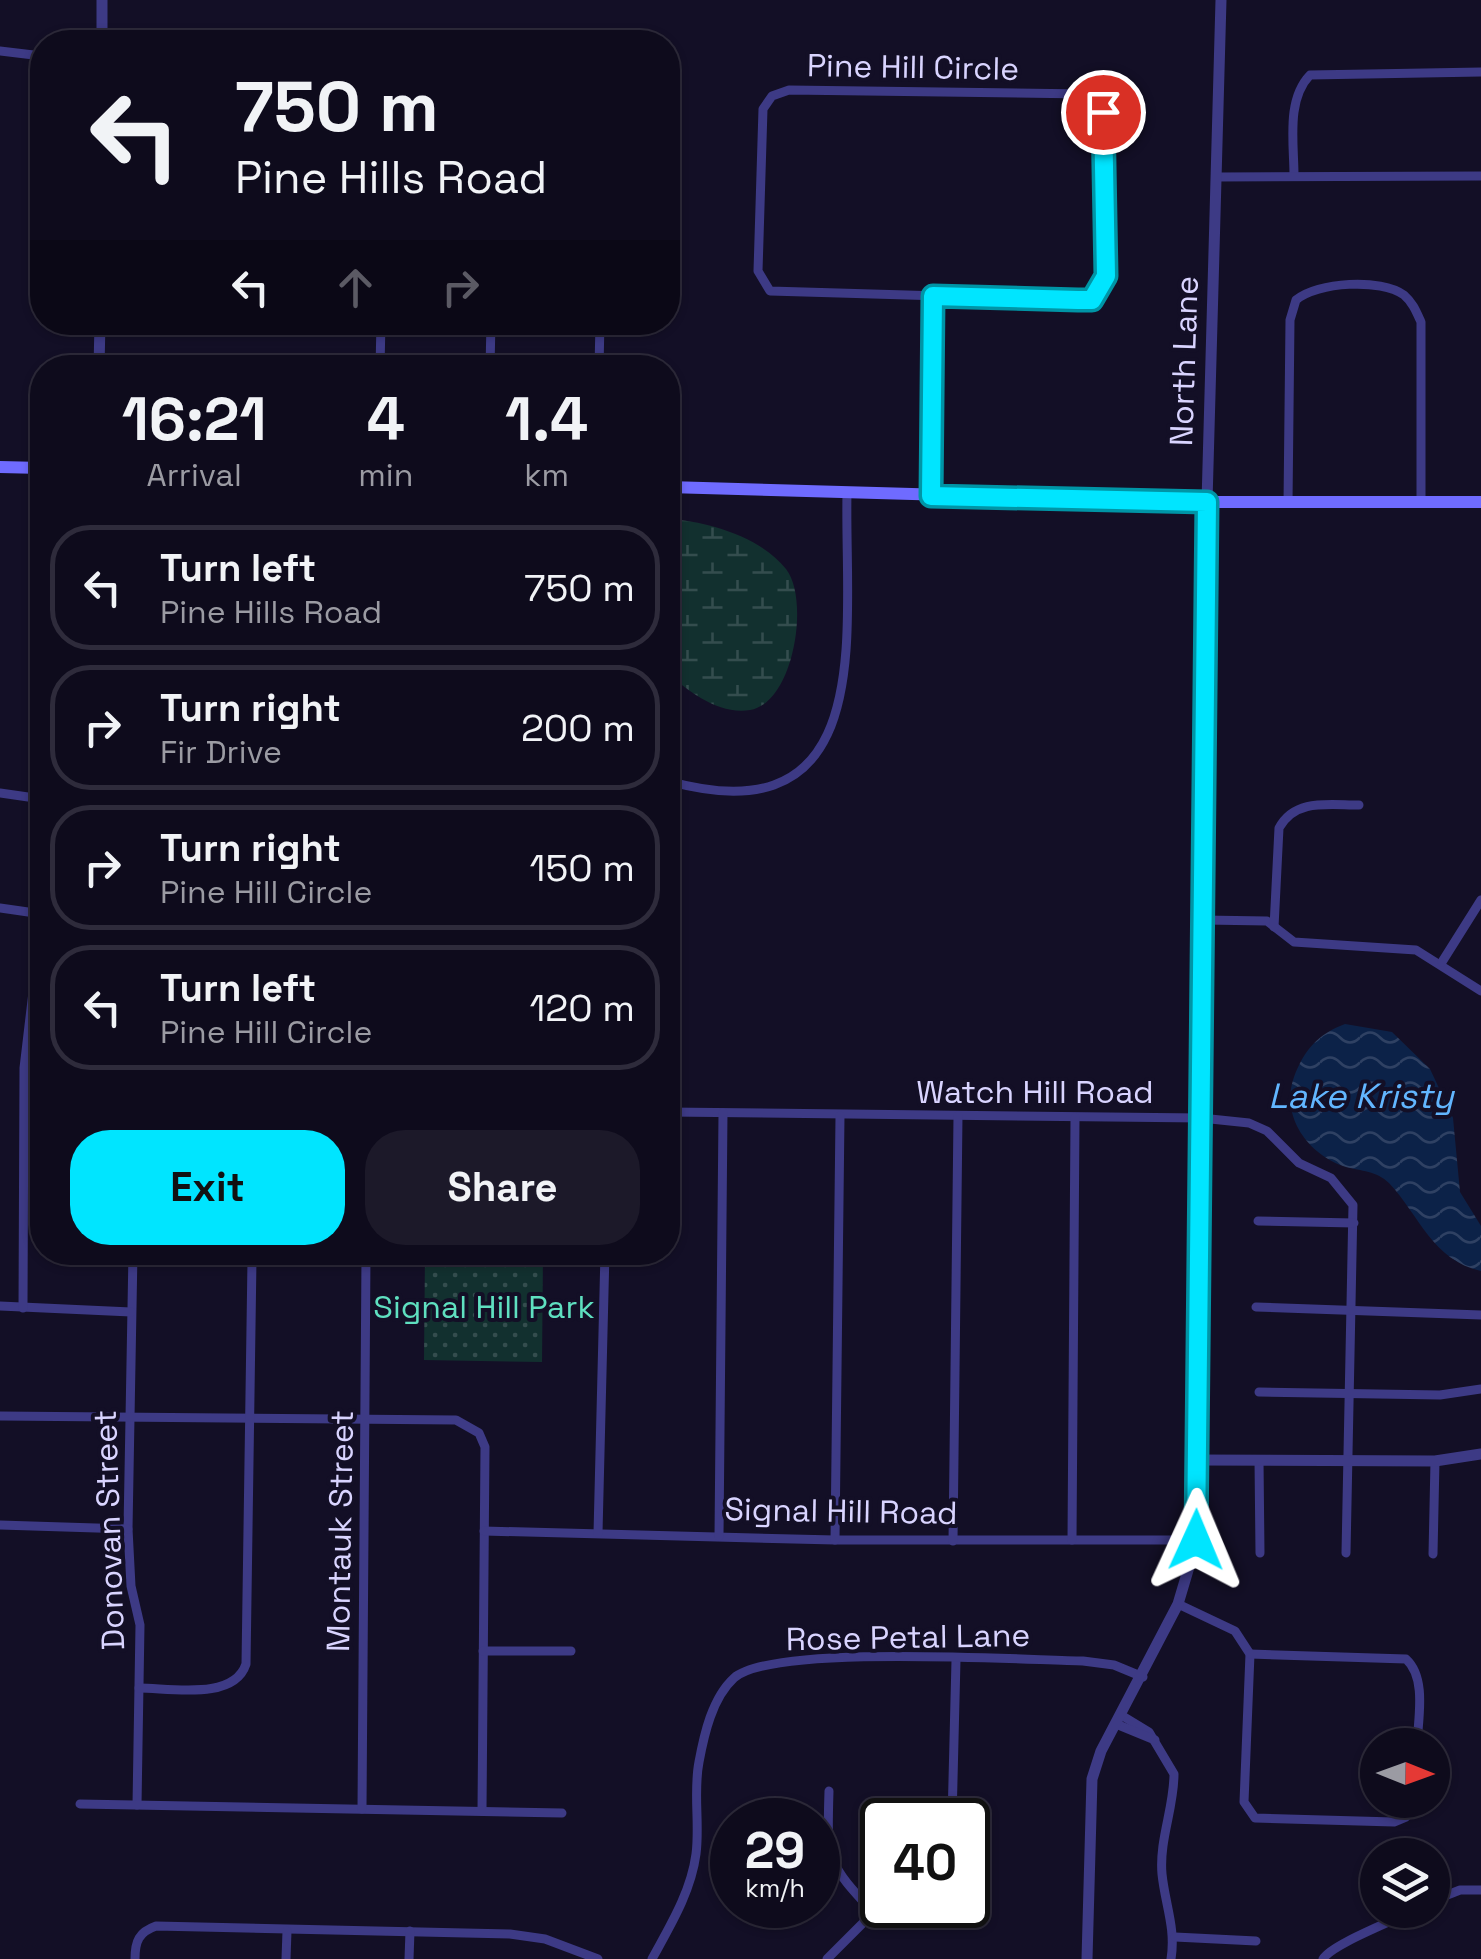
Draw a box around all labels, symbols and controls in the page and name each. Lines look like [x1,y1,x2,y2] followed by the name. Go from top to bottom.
[806,45,1020,89] street label: Pine Hill Circle
[235,62,439,151] text: 750 m
[70,70,200,200] icon: left
[1061,70,1146,155] pin
[1076,85,1131,140] icon: arrive
[235,149,547,206] text: Pine Hills Road
[223,260,278,315] icon: left
[328,260,383,315] icon: ahead
[433,260,488,315] icon: right
[1161,275,1207,447] street label: North Lane
[122,381,267,458] text: 16:21
[367,381,405,458] text: 4
[505,381,588,458] text: 1.4
[147,455,242,495] text: Arrival
[358,455,413,495] text: min
[524,455,569,495] text: km
[160,544,316,592] text: Turn left
[75,560,130,615] icon: left
[524,564,635,612] text: 750 m
[160,592,382,632] text: Pine Hills Road
[160,684,341,732] text: Turn right
[75,700,130,755] icon: right
[521,704,635,752] text: 200 m
[160,732,282,772] text: Fir Drive
[160,824,341,872] text: Turn right
[75,840,130,895] icon: right
[530,844,635,892] text: 150 m
[160,872,372,912] text: Pine Hill Circle
[160,964,316,1012] text: Turn left
[75,980,130,1035] icon: left
[529,984,635,1032] text: 120 m
[160,1012,372,1052] text: Pine Hill Circle
[916,1072,1154,1112] street label: Watch Hill Road
[1268,1074,1455,1118] water label: Lake Kristy
[70,1130,345,1245] button: Exit
[365,1130,640,1245] button: Share
[373,1287,595,1327] park label: Signal Hill Park
[85,1409,133,1651] street label: Donovan Street
[318,1410,362,1652] street label: Montauk Street
[1144,1488,1248,1592] position arrow
[724,1489,958,1533] street label: Signal Hill Road
[785,1615,1031,1659] street label: Rose Petal Lane
[1360,1728,1450,1818] north arrow
[1360,1728,1450,1928] map controls
[860,1798,990,1928] speed limit sign: 40
[745,1819,805,1883] text: 29
[1360,1838,1450,1928] button: layers
[745,1872,805,1904] text: km/h

